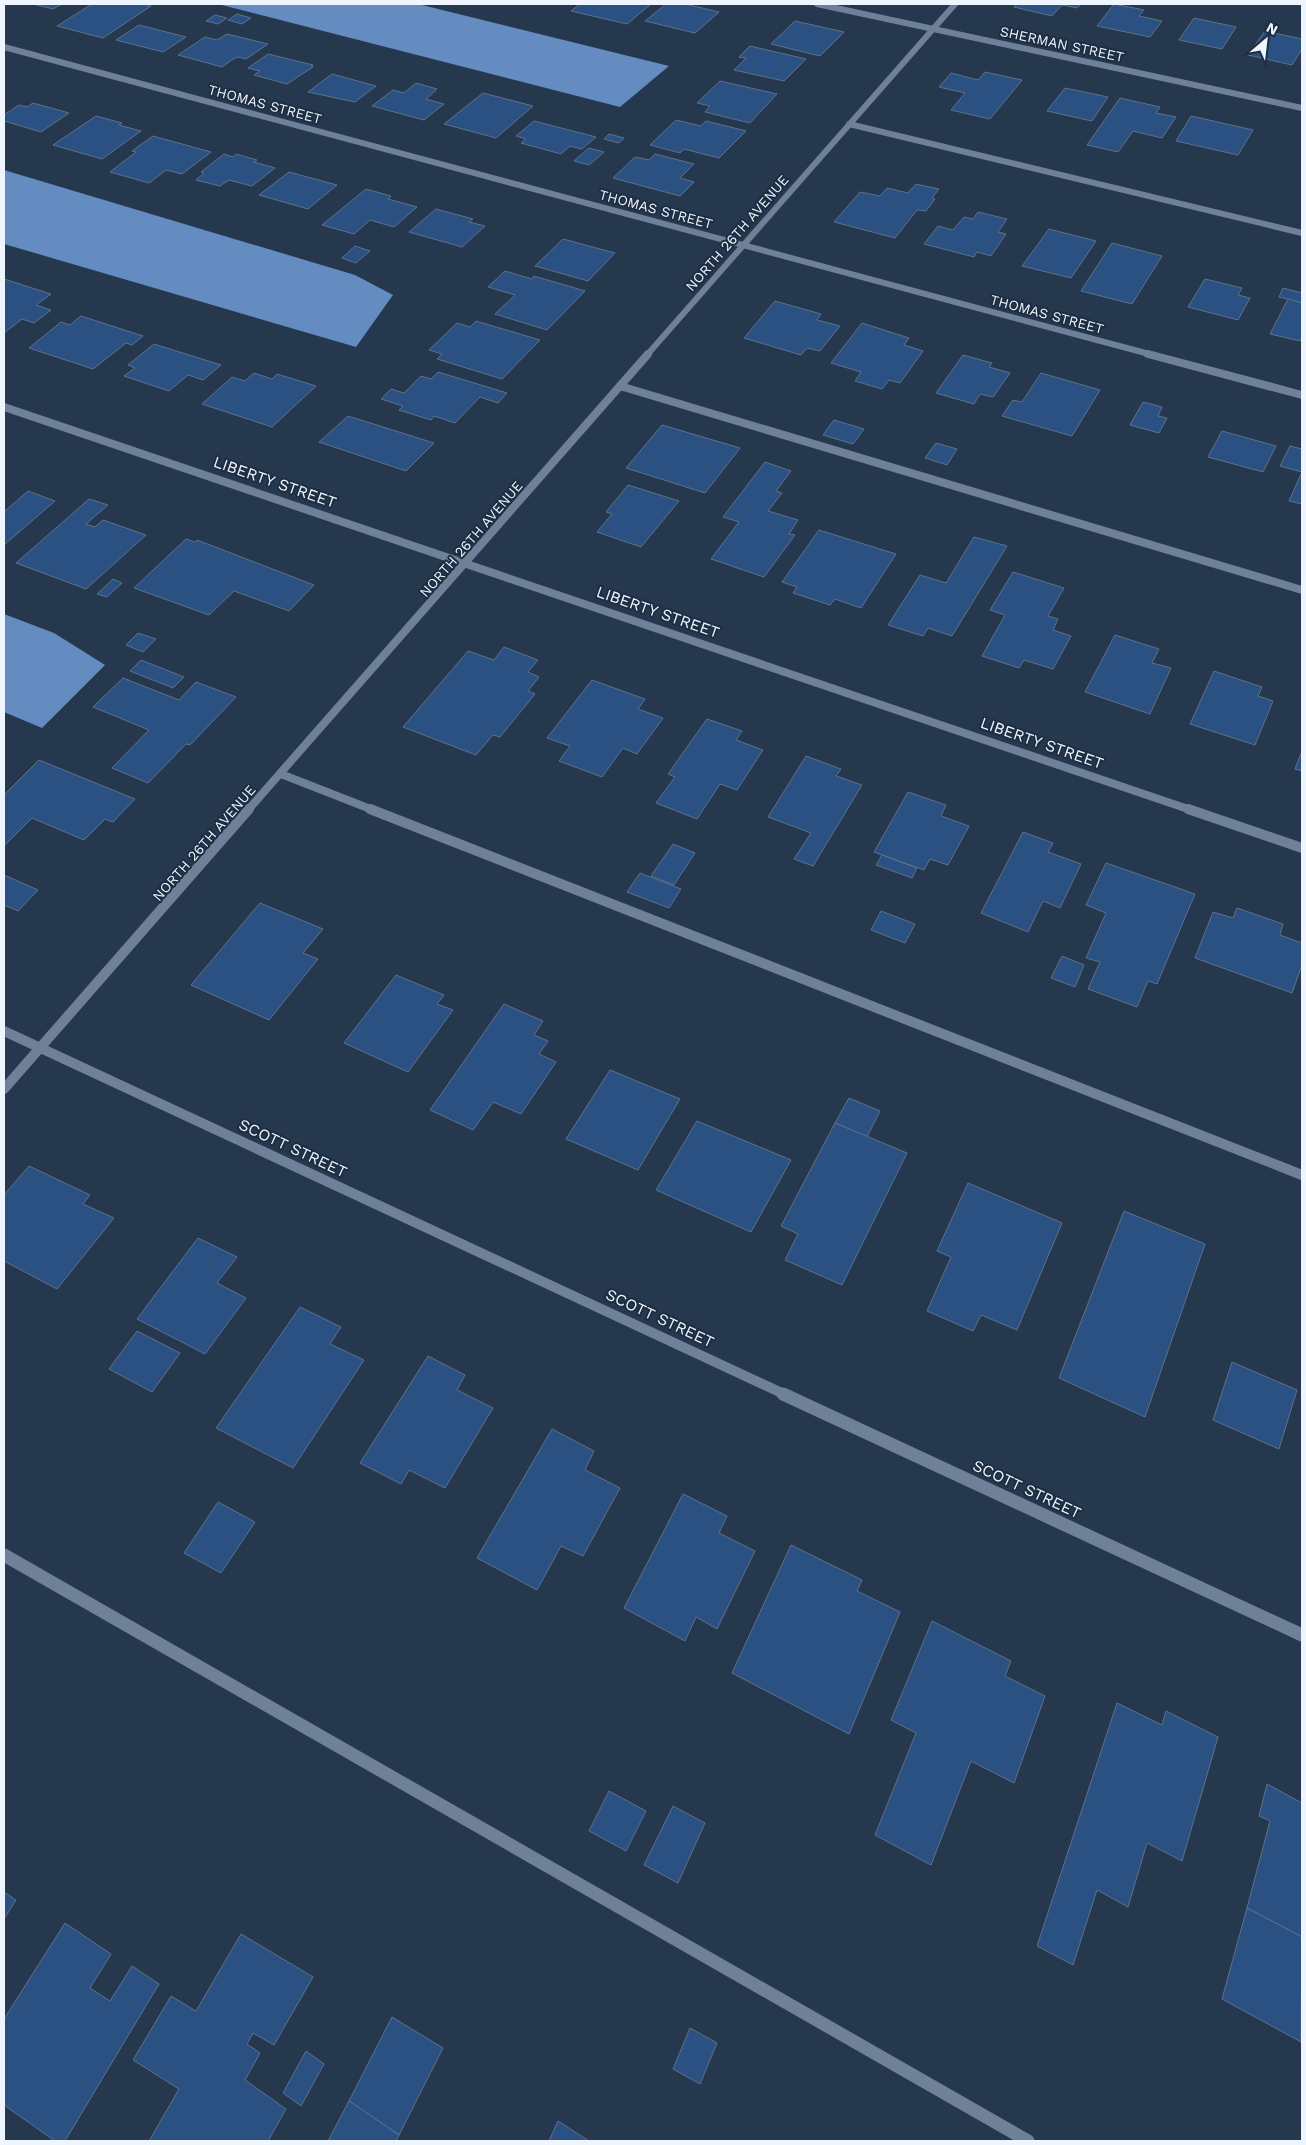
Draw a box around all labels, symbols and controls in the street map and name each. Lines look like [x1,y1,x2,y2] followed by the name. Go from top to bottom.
[1241,15,1291,65] north arrow
[1264,19,1280,38] text: N
[999,23,1126,65] street label: SHERMAN STREET
[207,81,324,127] street label: THOMAS STREET
[682,172,792,294] street label: NORTH 26TH AVENUE
[598,186,715,232] street label: THOMAS STREET
[989,291,1106,337] street label: THOMAS STREET
[211,452,339,512] street label: LIBERTY STREET
[416,478,526,600] street label: NORTH 26TH AVENUE
[594,582,722,642] street label: LIBERTY STREET
[978,713,1106,773] street label: LIBERTY STREET
[149,782,259,904] street label: NORTH 26TH AVENUE
[236,1115,350,1182] street label: SCOTT STREET
[603,1285,717,1352] street label: SCOTT STREET
[970,1456,1084,1523] street label: SCOTT STREET

